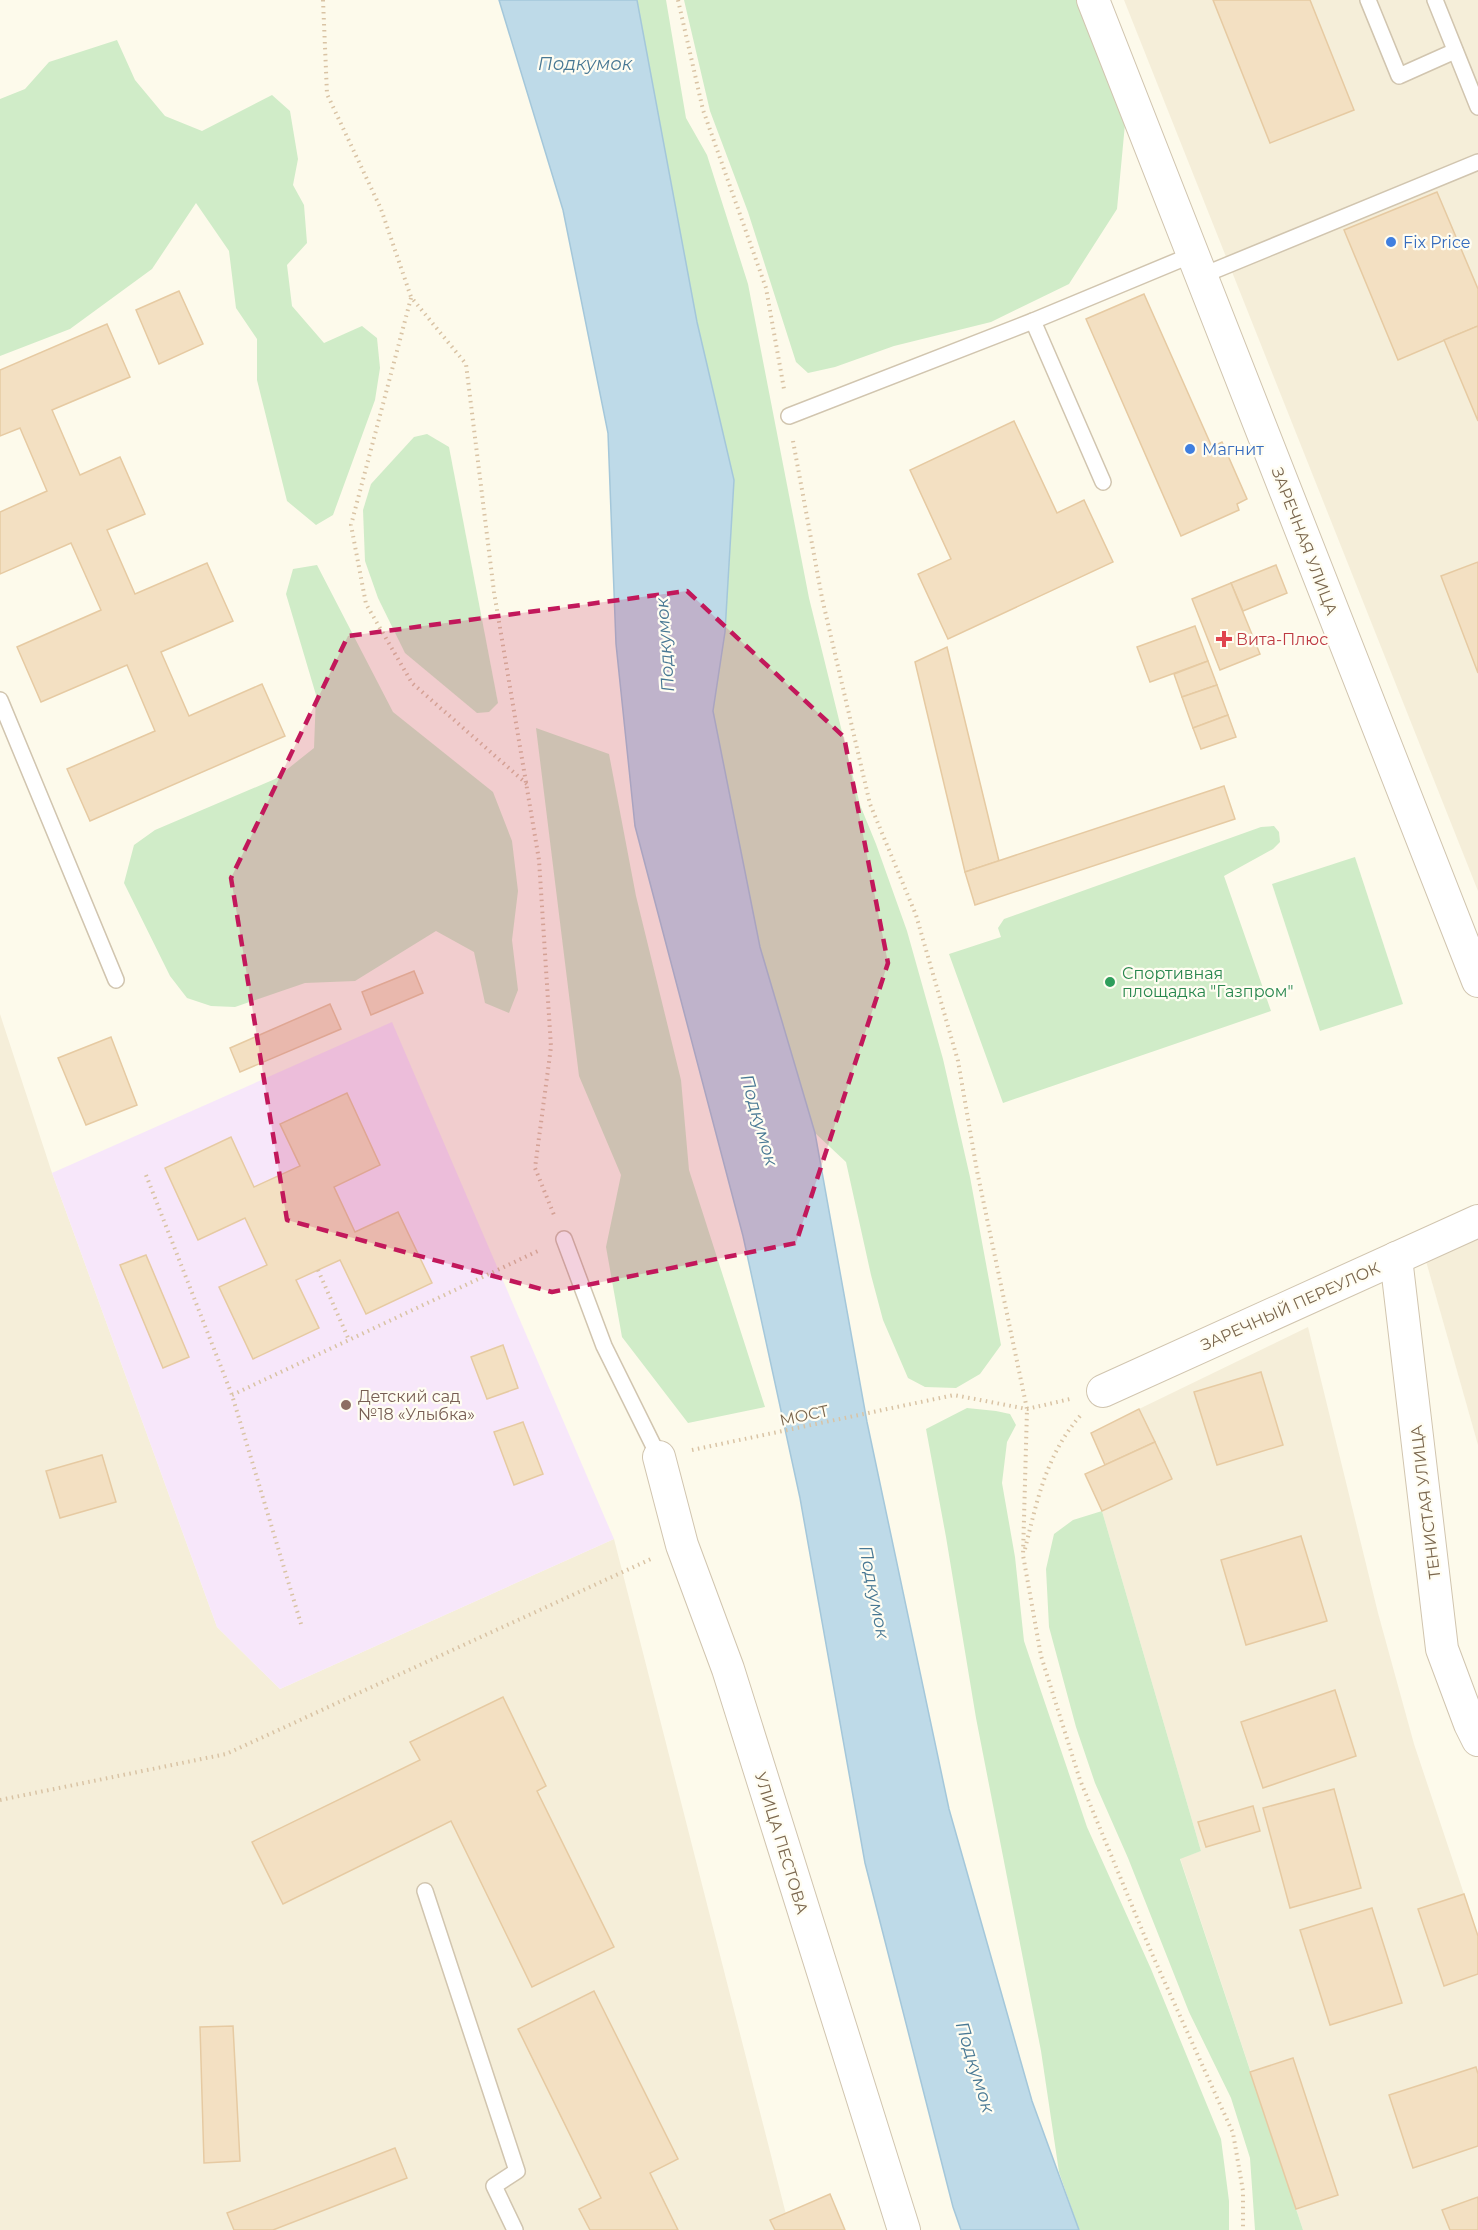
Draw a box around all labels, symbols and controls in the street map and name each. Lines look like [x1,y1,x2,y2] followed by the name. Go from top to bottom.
[538,53,633,75] water label: Подкумок
[1403,233,1470,252] place label: Fix Price
[1384,235,1398,249] marker: Fix Price
[1202,440,1264,459] place label: Магнит
[1183,442,1197,456] marker: Магнит
[1268,465,1342,618] street label: ЗАРЕЧНАЯ УЛИЦА
[651,597,679,693] water label: Подкумок
[1236,630,1328,649] place label: Вита-Плюс
[1217,632,1231,646] marker: Вита-Плюс
[1122,964,1293,1001] place label: Спортивная площадка "Газпром"
[1103,975,1117,989] marker: Спортивная площадка "Газпром"
[735,1072,783,1169] water label: Подкумок
[1198,1258,1383,1355] street label: ЗАРЕЧНЫЙ ПЕРЕУЛОК
[358,1387,475,1424] place label: Детский сад №18 «Улыбка»
[339,1398,353,1412] marker: Детский сад №18 «Улыбка»
[778,1401,831,1430] street label: МОСТ
[1407,1424,1444,1580] street label: ТЕНИСТАЯ УЛИЦА
[854,1544,894,1641] water label: Подкумок
[751,1770,812,1916] street label: УЛИЦА ПЕСТОВА
[951,2019,999,2116] water label: Подкумок

